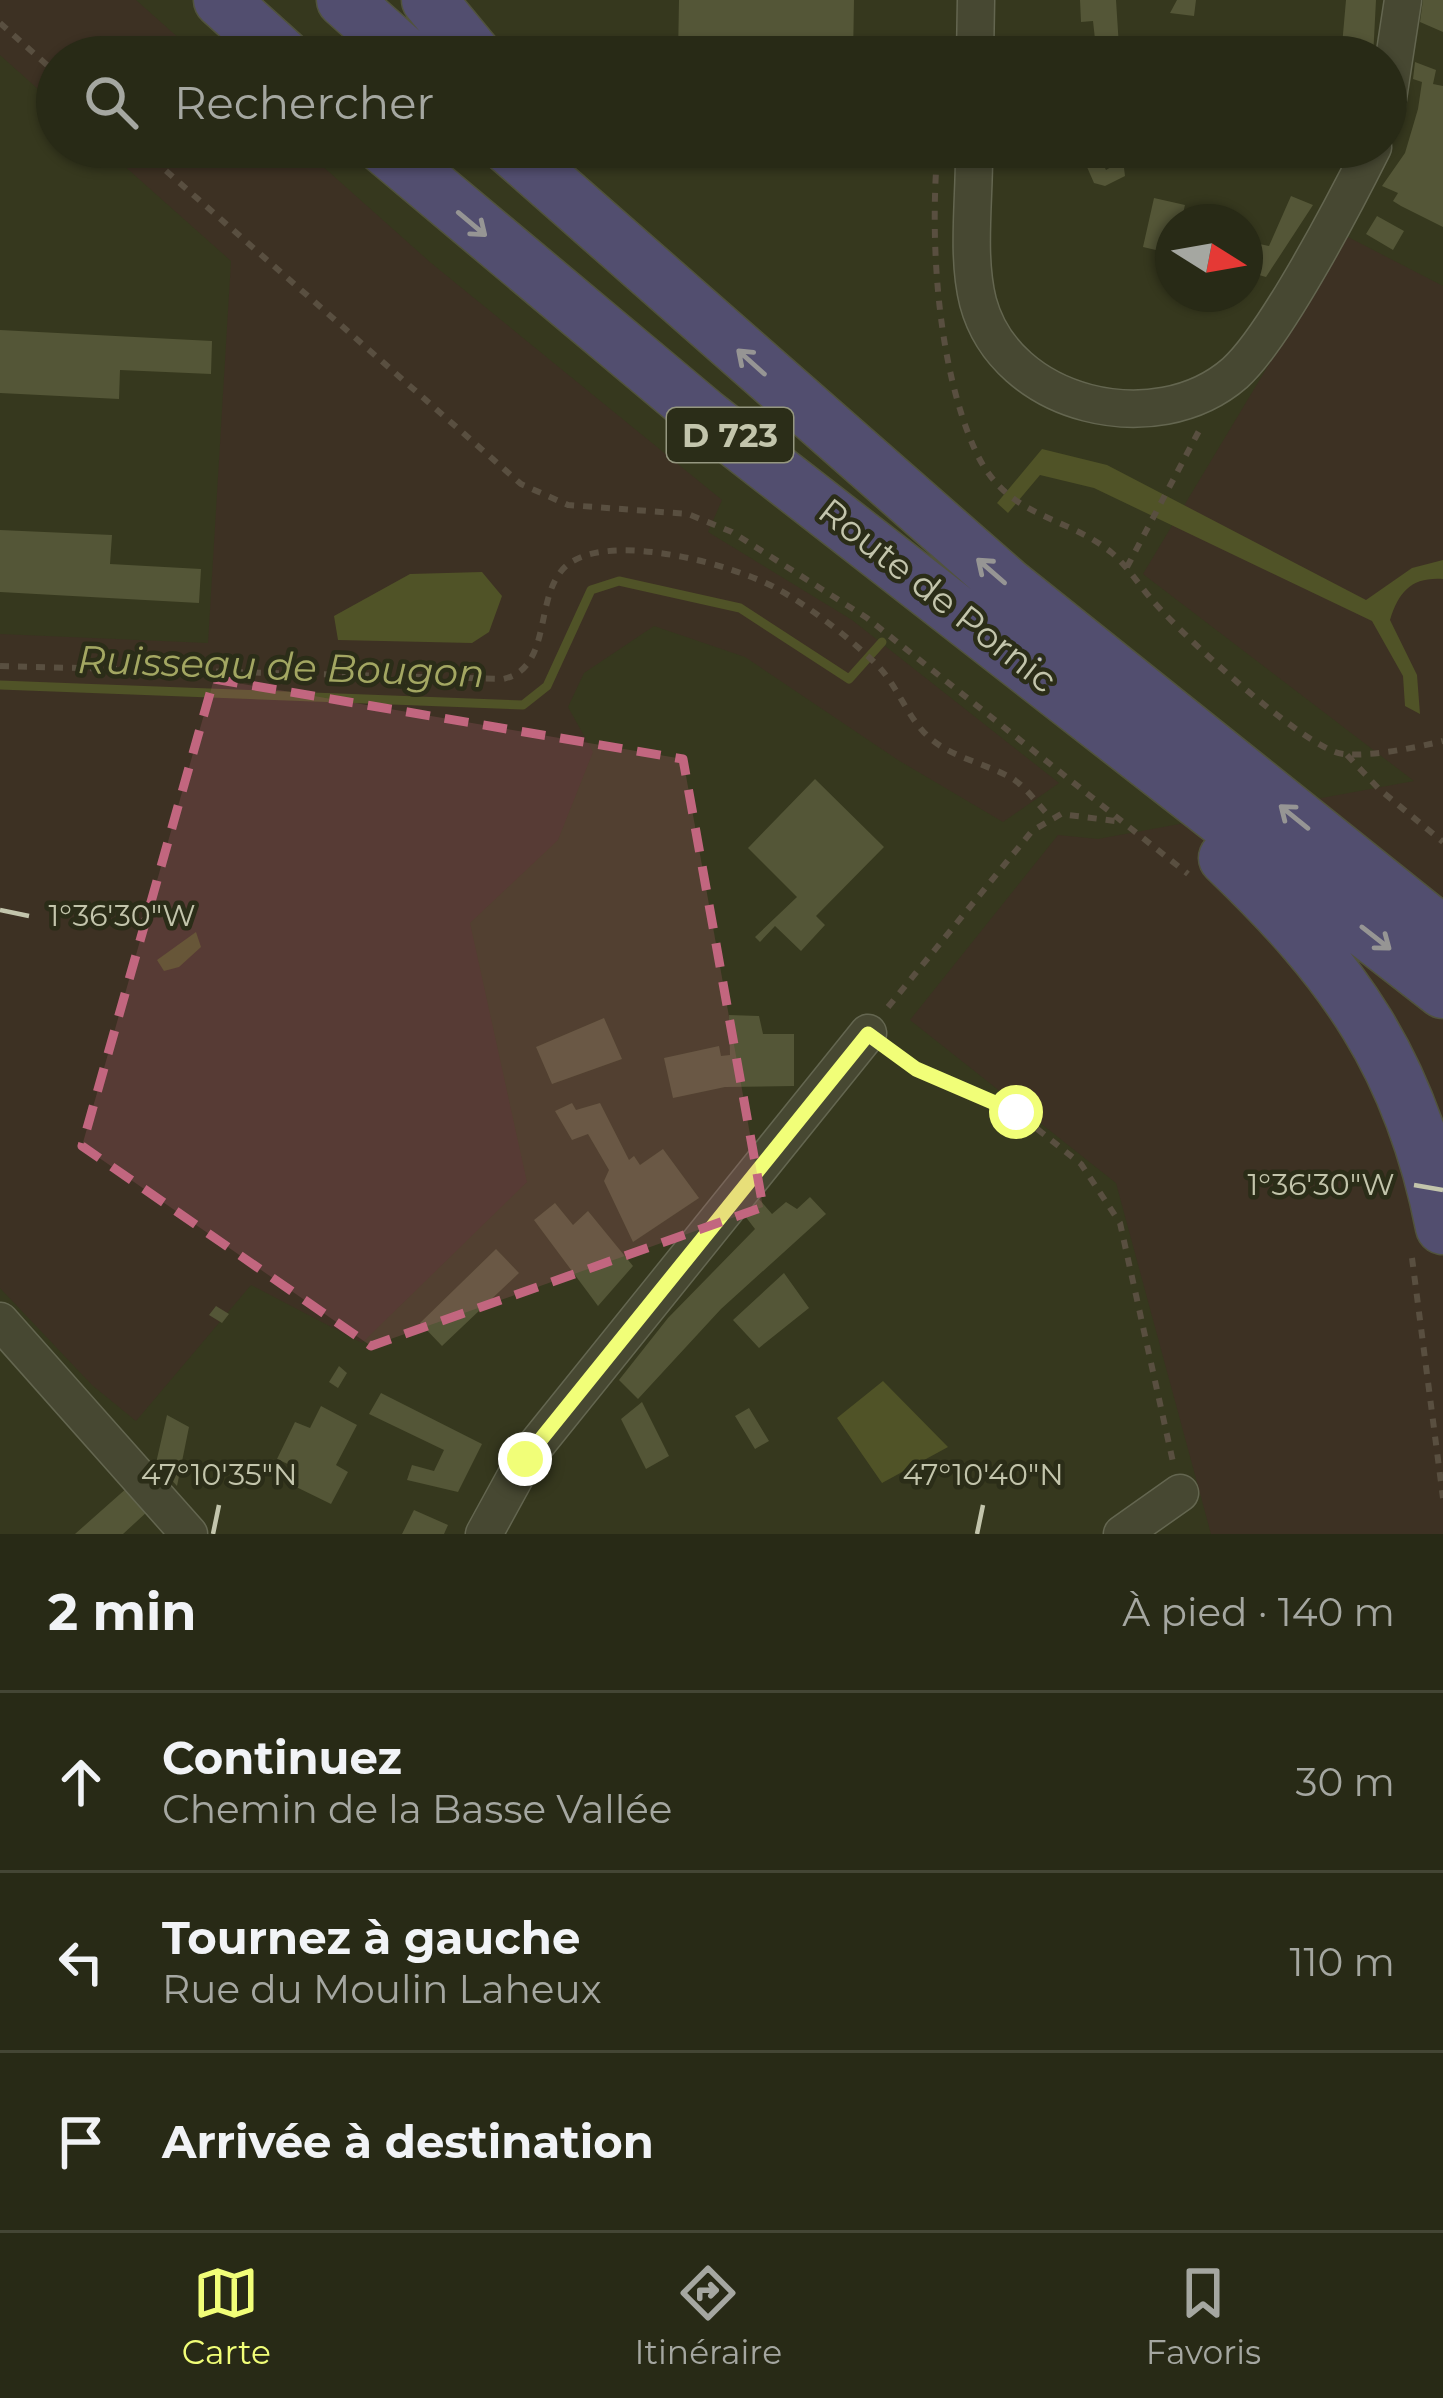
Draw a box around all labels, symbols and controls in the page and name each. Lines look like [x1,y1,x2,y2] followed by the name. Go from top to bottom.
[36,36,1407,168] search box
[78,69,144,135] icon: search
[174,75,434,130] text: Rechercher
[1155,204,1263,312] north arrow
[456,210,487,238] one-way arrow
[737,349,767,376] one-way arrow
[667,408,793,462] road number: D 723
[810,488,1066,702] street label: Route de Pornic
[976,558,1007,585] one-way arrow
[77,635,485,697] water label: Ruisseau de Bougon
[1278,804,1310,830] one-way arrow
[49,897,195,934] text: 1°36'30"W
[1360,924,1392,951] one-way arrow
[989,1085,1043,1139] route start
[1248,1166,1394,1203] text: 1°36'30"W
[498,1432,552,1486] route end
[141,1456,297,1493] text: 47°10'35"N
[902,1456,1064,1493] text: 47°10'40"N
[48,1581,197,1643] text: 2 min
[1122,1588,1395,1636] text: À pied · 140 m
[162,1730,402,1785] text: Continuez
[48,1749,114,1815] icon: ahead
[1296,1758,1395,1806] text: 30 m
[162,1785,672,1833] text: Chemin de la Basse Vallée
[162,1910,580,1965] text: Tournez à gauche
[48,1929,114,1995] icon: left
[1289,1938,1395,1986] text: 110 m
[162,1965,601,2013] text: Rue du Moulin Laheux
[48,2109,114,2175] icon: arrive
[162,2114,654,2169] text: Arrivée à destination
[182,2260,271,2372] tab: Carte
[635,2260,782,2372] tab: Itinéraire
[1146,2260,1261,2372] tab: Favoris

